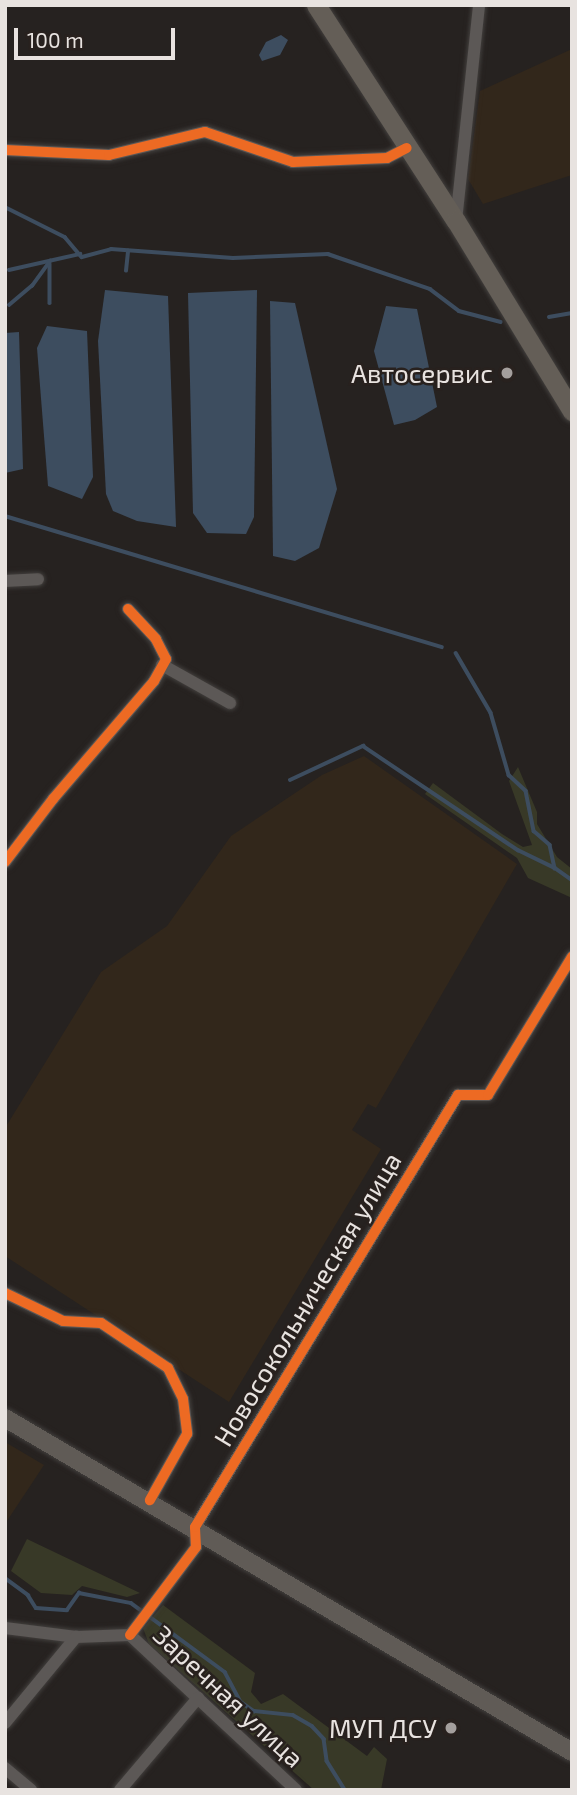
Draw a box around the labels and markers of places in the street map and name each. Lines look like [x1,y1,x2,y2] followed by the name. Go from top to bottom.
[351,357,493,389] place label: Автосервис
[499,365,515,381] marker: Автосервис
[329,1712,437,1744] place label: МУП ДСУ
[443,1720,459,1736] marker: МУП ДСУ

